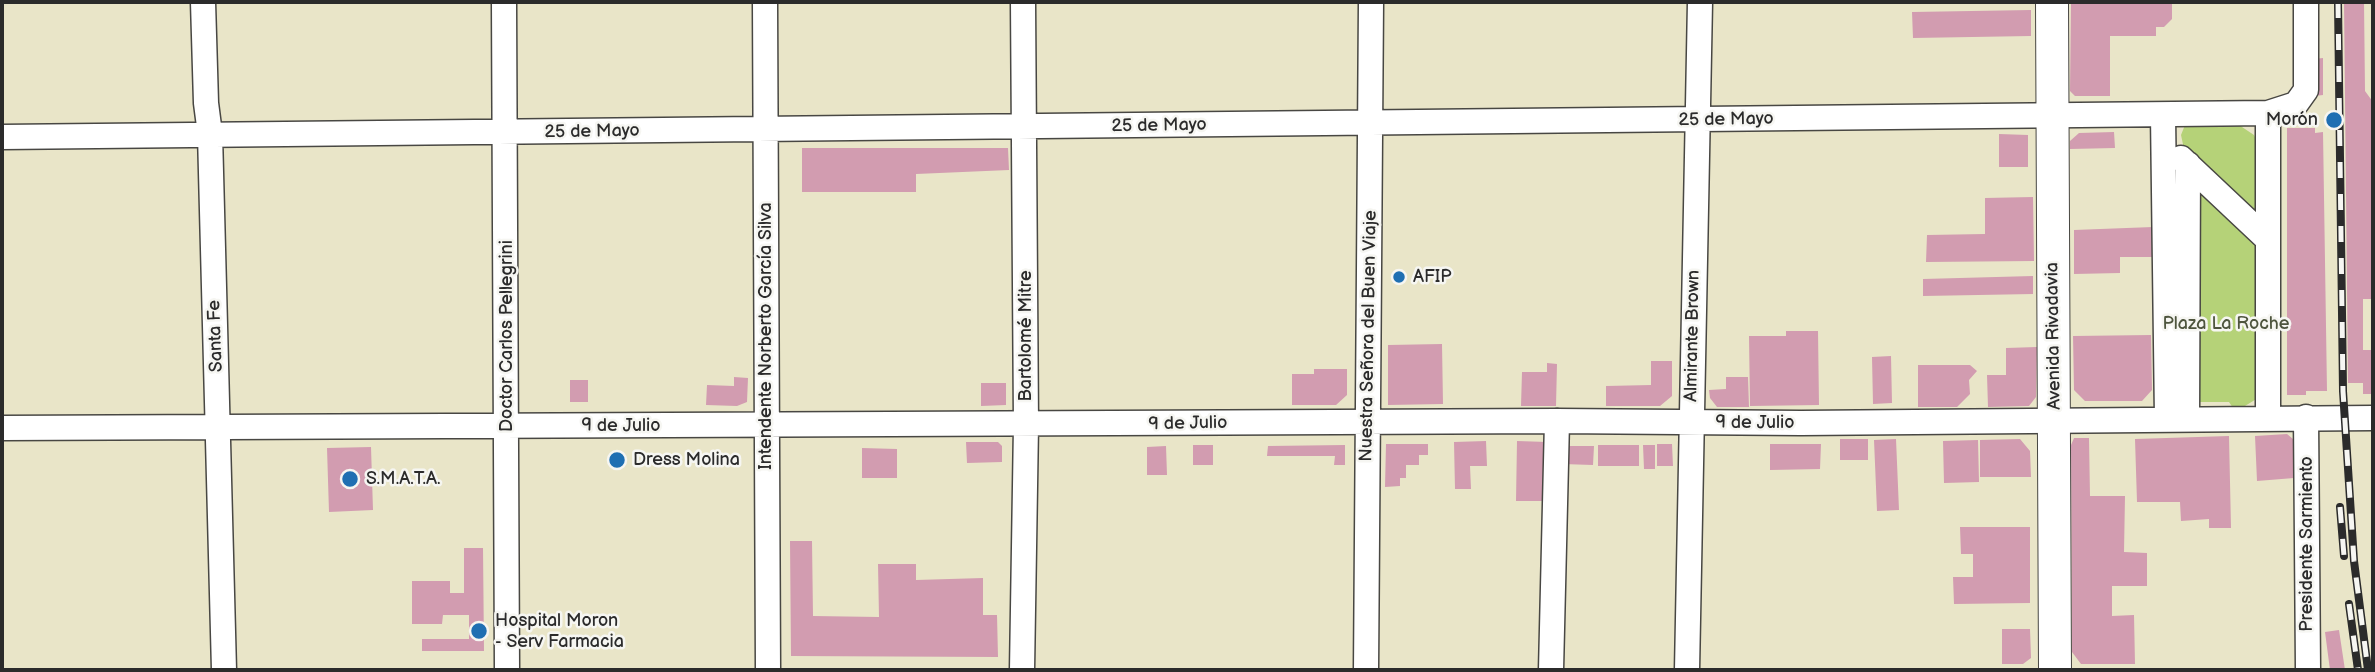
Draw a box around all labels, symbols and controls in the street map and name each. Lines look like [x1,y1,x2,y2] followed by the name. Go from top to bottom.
[1678,108,1774,132] street label: 25 de Mayo
[2266,109,2318,131] place label: Morón
[2324,110,2344,130] marker: Morón
[1111,114,1207,138] street label: 25 de Mayo
[544,120,640,144] street label: 25 de Mayo
[755,202,777,470] street label: Intendente Norberto García Silva
[1356,210,1382,462] street label: Nuestra Señora del Buen Viaje
[496,240,518,432] street label: Doctor Carlos Pellegrini
[2042,262,2066,410] street label: Avenida Rivadavia
[1413,266,1452,288] place label: AFIP
[1391,269,1407,285] marker: AFIP
[1015,270,1037,402] street label: Bartolomé Mitre
[1681,270,1705,402] street label: Almirante Brown
[204,300,228,372] street label: Santa Fe
[2163,313,2289,335] park label: Plaza La Roche
[1716,412,1794,434] street label: 9 de Julio
[1148,413,1228,435] street label: 9 de Julio
[582,415,660,437] street label: 9 de Julio
[633,449,740,471] place label: Dress Molina
[607,450,627,470] marker: Dress Molina
[2296,456,2318,632] street label: Presidente Sarmiento
[366,468,441,490] place label: S.M.A.T.A.
[340,469,360,489] marker: S.M.A.T.A.
[495,610,624,652] place label: Hospital Moron - Serv Farmacia
[469,621,489,641] marker: Hospital Moron - Serv Farmacia

